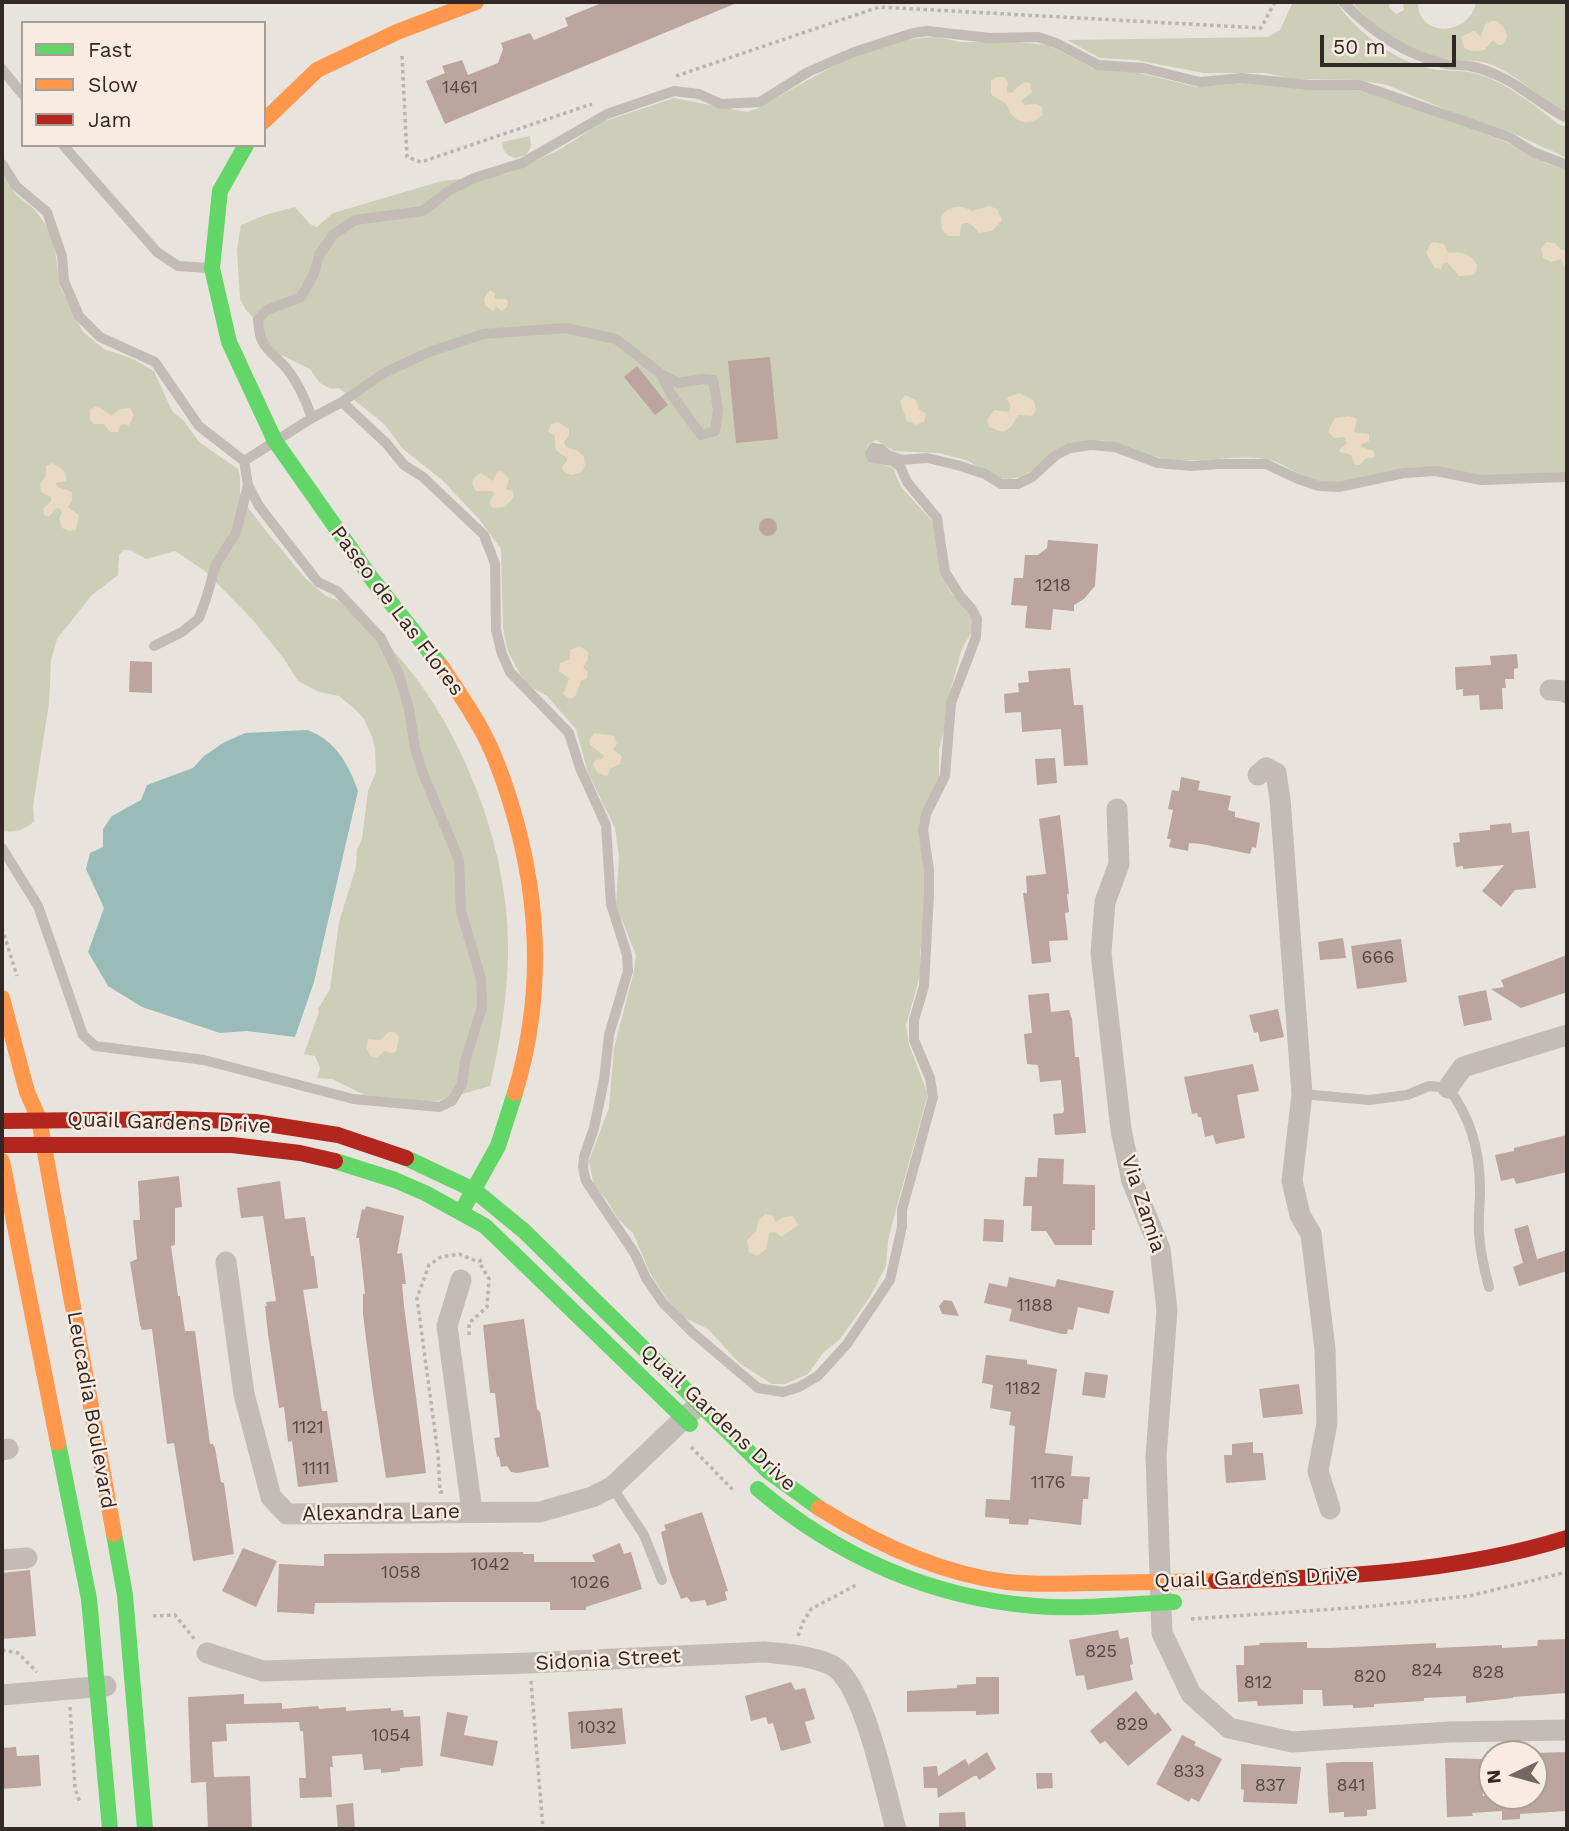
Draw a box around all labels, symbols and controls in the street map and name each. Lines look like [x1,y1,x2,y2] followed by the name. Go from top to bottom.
[21,21,266,147] legend
[1324,21,1460,65] scale bar
[1333,34,1385,59] text: 50 m
[88,37,132,62] text: Fast
[88,72,138,97] text: Slow
[442,77,478,99] house number: 1461
[88,107,131,132] text: Jam
[325,521,469,701] street label: Paseo de Las Flores
[1035,575,1071,597] house number: 1218
[1362,947,1394,969] house number: 666
[67,1107,271,1139] street label: Quail Gardens Drive
[1115,1152,1171,1256] street label: Via Zamia
[1017,1295,1053,1317] house number: 1188
[61,1309,121,1511] street label: Leucadia Boulevard
[635,1339,801,1497] street label: Quail Gardens Drive
[1005,1378,1041,1400] house number: 1182
[292,1417,324,1439] house number: 1121
[302,1458,330,1480] house number: 1111
[1031,1472,1065,1494] house number: 1176
[302,1499,460,1527] street label: Alexandra Lane
[470,1554,510,1576] house number: 1042
[381,1562,421,1584] house number: 1058
[1154,1562,1358,1594] street label: Quail Gardens Drive
[570,1572,610,1594] house number: 1026
[1085,1641,1117,1663] house number: 825
[535,1644,681,1676] street label: Sidonia Street
[1411,1660,1443,1682] house number: 824
[1472,1662,1504,1684] house number: 828
[1354,1666,1386,1688] house number: 820
[1244,1672,1272,1694] house number: 812
[1116,1714,1148,1736] house number: 829
[578,1717,616,1739] house number: 1032
[371,1725,411,1747] house number: 1054
[1478,1740,1548,1810] north arrow
[1173,1761,1205,1783] house number: 833
[1482,1769,1506,1785] text: N
[1255,1775,1285,1797] house number: 837
[1337,1775,1365,1797] house number: 841

